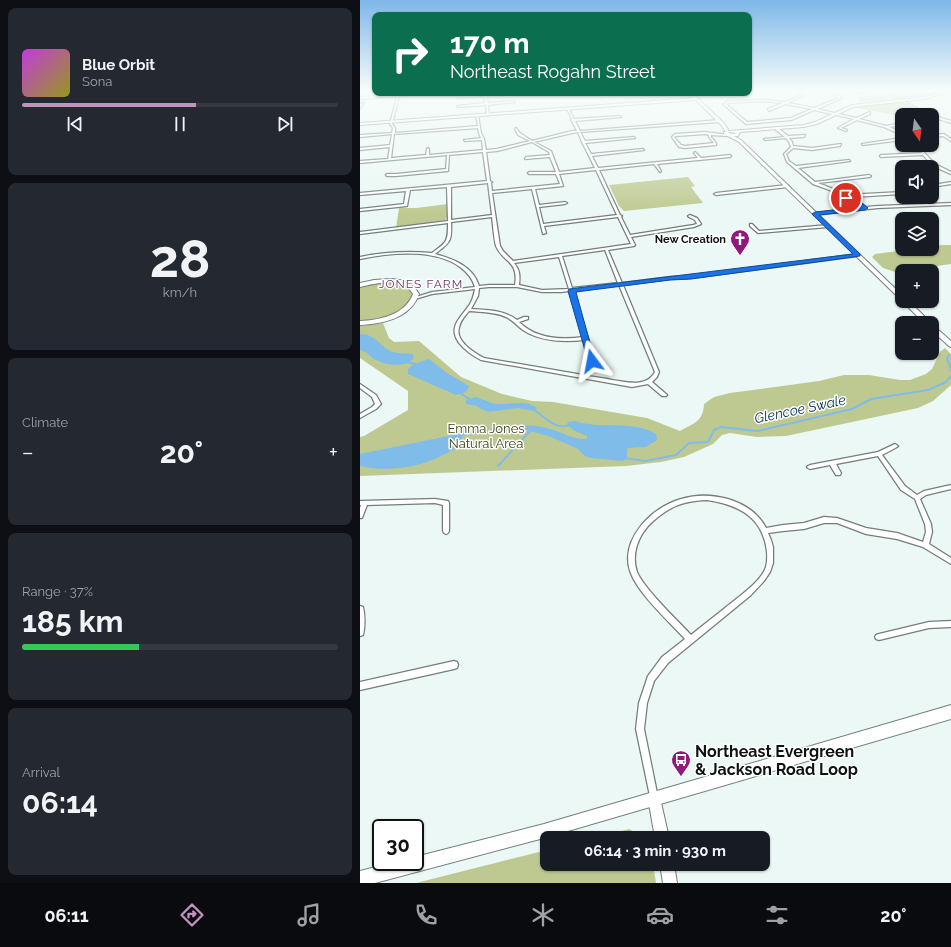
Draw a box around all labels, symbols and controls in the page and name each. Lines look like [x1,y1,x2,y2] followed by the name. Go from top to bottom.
[450,27,530,60] text: 170 m
[384,28,436,80] icon: right
[82,56,155,74] text: Blue Orbit
[450,61,656,82] text: Northeast Rogahn Street
[82,74,112,89] text: Sona
[895,108,939,152] north arrow
[895,108,939,360] map controls
[64,113,86,135] icon: previous
[169,113,191,135] icon: pause
[274,113,296,135] icon: next
[895,160,939,204] button: sound
[829,181,863,215] pin
[835,187,857,209] icon: arrive
[895,212,939,256] button: layers
[150,228,210,289] text: 28
[729,228,751,256] church icon: New Creation
[655,233,726,246] place label: New Creation
[895,264,939,308] button: +
[379,277,463,291] district label: JONES FARM
[163,285,197,300] text: km/h
[895,316,939,360] button: −
[571,340,613,382] position arrow
[753,391,848,426] water label: Glencoe Swale
[22,415,68,430] text: Climate
[447,421,525,451] park label: Emma Jones Natural Area
[160,435,203,470] text: 20°
[22,439,34,465] text: −
[329,439,338,465] text: +
[22,584,93,599] text: Range · 37%
[22,604,123,639] text: 185 km
[695,742,858,779] place label: Northeast Evergreen & Jackson Road Loop
[670,749,692,777] bus stop icon: Northeast Evergreen & Jackson Road Loop
[22,765,60,780] text: Arrival
[22,785,98,820] text: 06:14
[372,819,424,871] speed limit sign: 30
[584,842,726,860] text: 06:14 · 3 min · 930 m
[178,901,206,929] icon: directions
[295,901,323,929] icon: music
[412,901,440,929] icon: phone
[529,901,557,929] icon: climate
[646,901,674,929] icon: car
[763,901,791,929] icon: filters
[45,905,89,926] text: 06:11
[880,905,906,926] text: 20°

